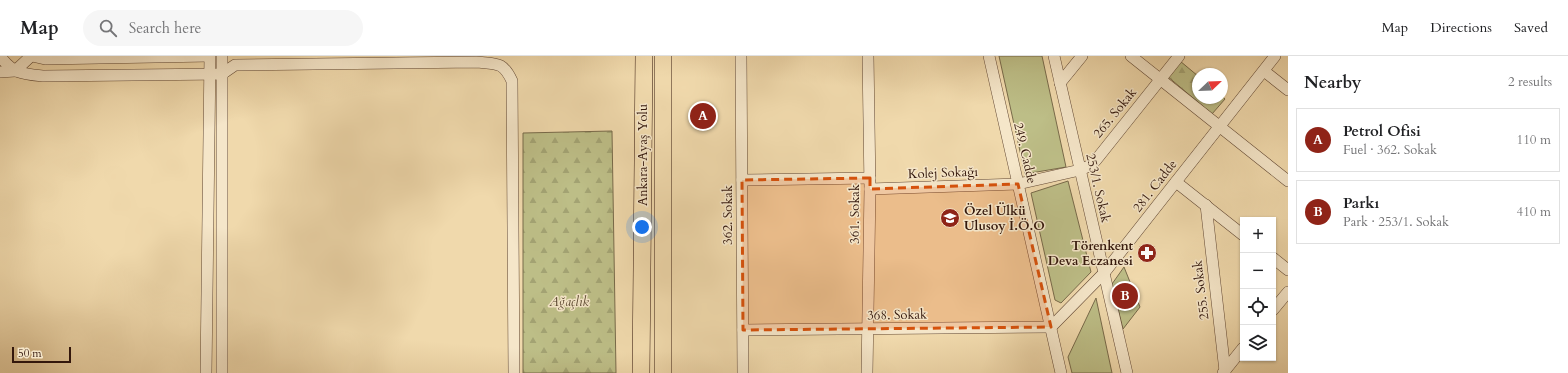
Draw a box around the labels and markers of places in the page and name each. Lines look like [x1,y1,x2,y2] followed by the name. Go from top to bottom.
[690,101,716,131] pin: A
[964,202,1045,235] place label: Özel Ülkü Ulusoy İ.Ö.O
[939,207,961,229] school or university icon: Özel Ülkü Ulusoy İ.Ö.O
[1048,237,1133,270] place label: Törenkent Deva Eczanesi
[1136,242,1158,264] pharmacy icon: Törenkent Deva Eczanesi
[1112,281,1138,311] pin: B

